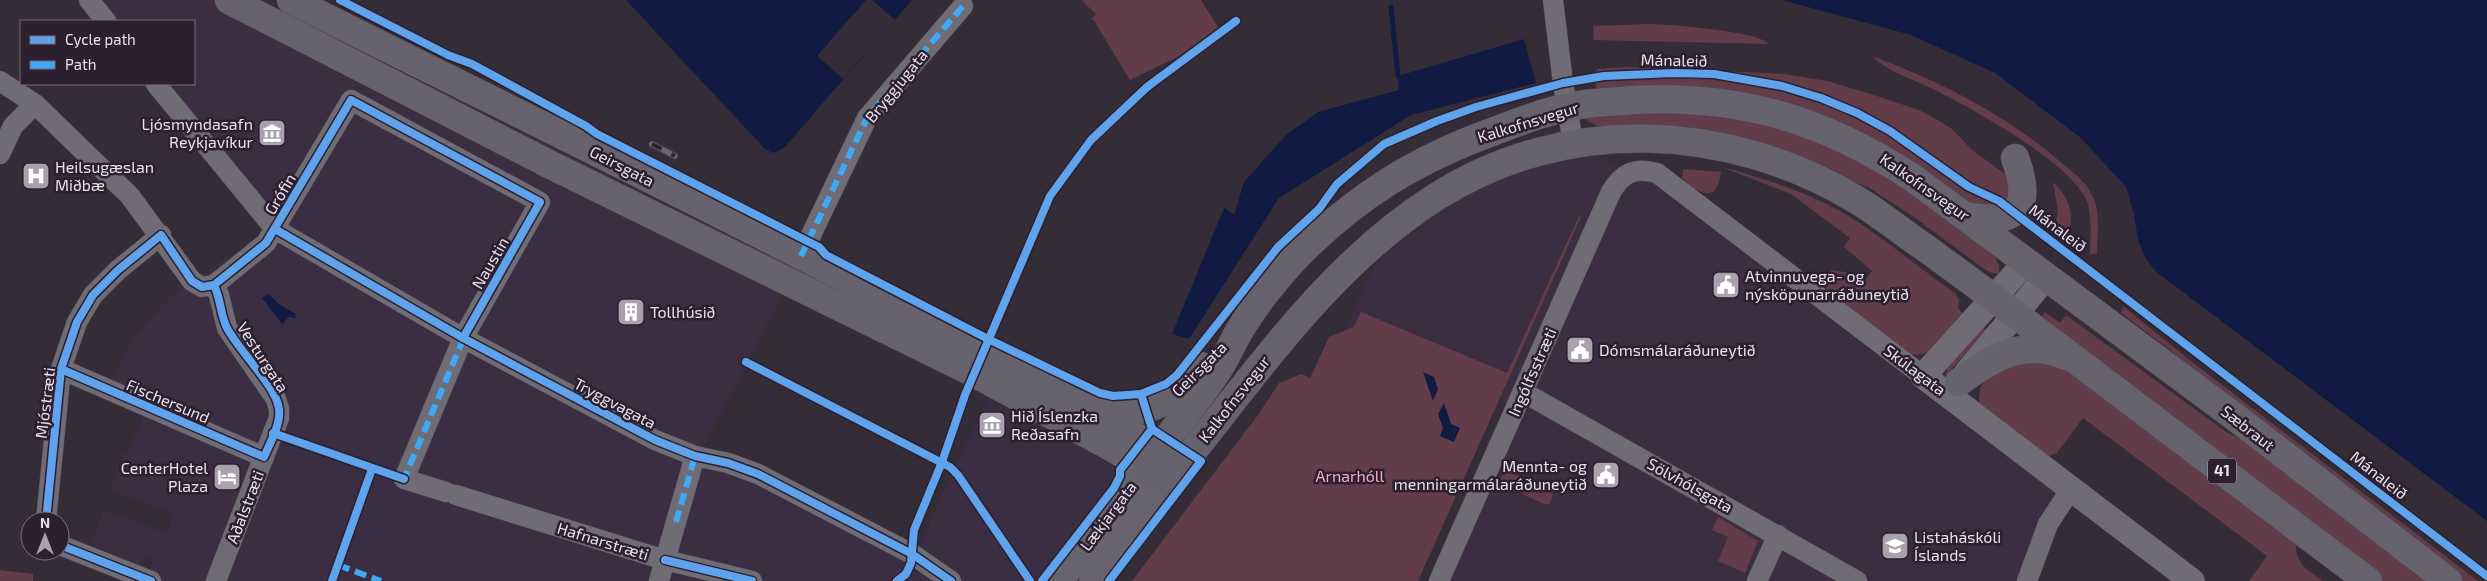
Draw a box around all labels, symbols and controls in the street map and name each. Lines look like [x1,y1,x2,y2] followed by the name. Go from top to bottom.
[20,20,195,85] legend
[65,30,136,48] text: Cycle path
[860,45,932,127] street label: Bryggjugata
[1640,49,1708,70] street label: Mánaleið
[65,55,96,73] text: Path
[1475,97,1581,146] street label: Kalkofnsvegur
[142,114,254,152] place label: Ljósmyndasafn Reykjavíkur
[257,118,287,148] museum icon: Ljósmyndasafn Reykjavíkur
[587,141,658,190] street label: Geirsgata
[1877,149,1974,225] street label: Kalkofnsvegur
[55,157,154,194] place label: Heilsugæslan Miðbæ
[21,161,51,191] hospital icon: Heilsugæslan Miðbæ
[260,170,299,218] street label: Grófin
[2026,200,2091,255] street label: Mánaleið
[467,233,512,292] street label: Naustin
[1745,266,1909,303] place label: Atvinnuvega- og nýsköpunarráðuneytið
[1711,270,1741,300] public building icon: Atvinnuvega- og nýsköpunarráðuneytið
[616,297,646,327] building icon: Tollhúsið
[650,302,715,321] place label: Tollhúsið
[234,318,293,395] street label: Vesturgata
[1504,325,1560,419] street label: Ingólfsstræti
[1565,335,1595,365] public building icon: Dómsmálaráðuneytið
[1167,337,1230,400] street label: Geirsgata
[1599,340,1756,359] place label: Dómsmálaráðuneytið
[1881,340,1950,399] street label: Skúlagata
[1194,351,1274,446] street label: Kalkofnsvegur
[31,366,59,440] street label: Mjóstræti
[571,373,659,432] street label: Tryggvagata
[124,374,213,427] street label: Fischersund
[2218,401,2279,454] street label: Sæbraut
[1011,406,1098,443] place label: Hið Íslenzka Reðasafn
[977,410,1007,440] museum icon: Hið Íslenzka Reðasafn
[2347,446,2412,503] street label: Mánaleið
[1644,453,1736,516] street label: Sölvhólsgata
[1394,456,1587,493] place label: Mennta- og menningarmálaráðuneytið
[121,458,208,495] place label: CenterHotel Plaza
[2208,458,2236,484] road number: 41
[1591,460,1621,490] public building icon: Mennta- og menningarmálaráðuneytið
[212,462,242,492] hotel icon: CenterHotel Plaza
[1316,466,1385,485] park label: Arnarhóll
[222,467,267,546] street label: Aðalstræti
[1075,477,1141,555] street label: Lækjargata
[20,511,70,561] north arrow
[40,514,50,531] text: N
[555,518,651,563] street label: Hafnarstræti
[1914,527,2001,564] place label: Listaháskóli Íslands
[1880,531,1910,561] school or university icon: Listaháskóli Íslands

